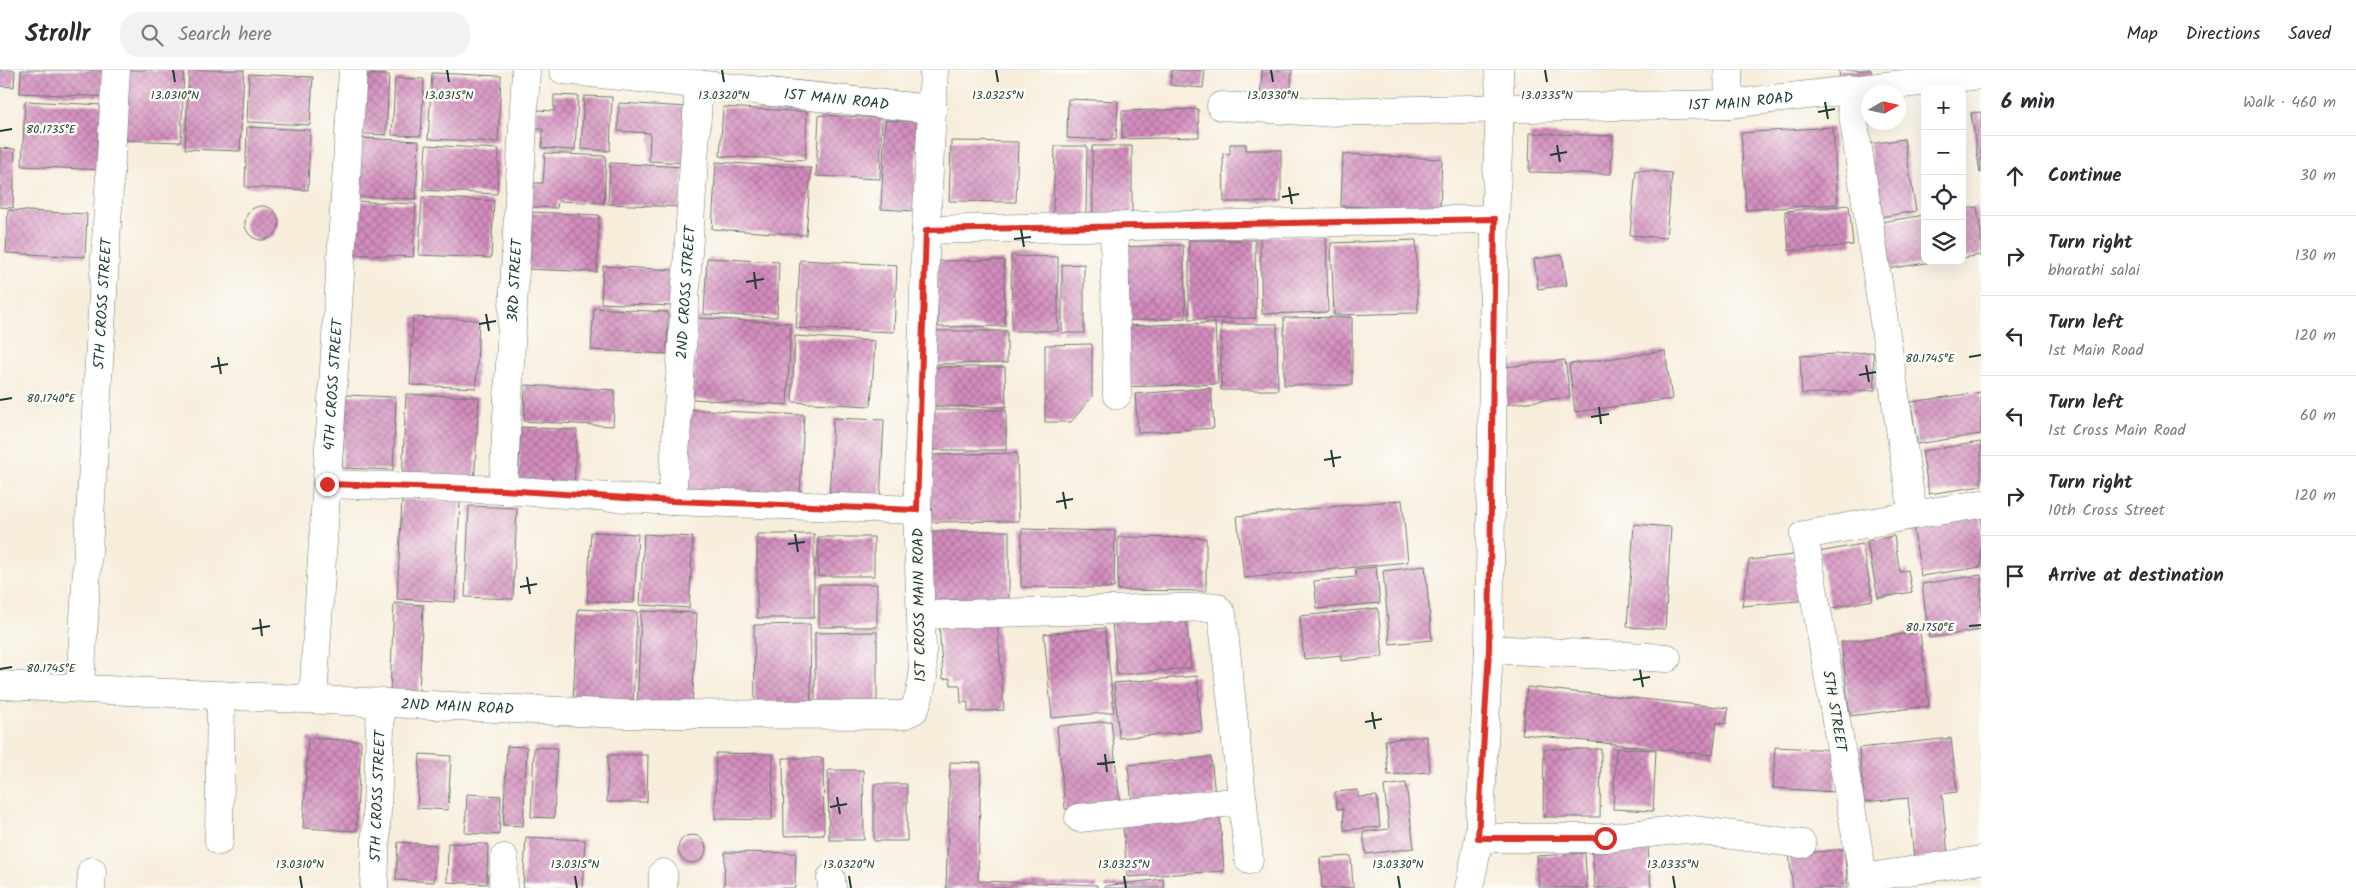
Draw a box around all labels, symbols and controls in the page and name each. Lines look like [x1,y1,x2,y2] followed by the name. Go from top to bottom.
[120,12,470,57] search box
[25,15,90,54] text: Strollr
[178,20,272,50] text: Search here
[2126,20,2158,49] text: Map
[2186,20,2260,49] text: Directions
[2288,20,2331,49] text: Saved
[138,21,166,49] icon: search
[783,82,890,117] street label: 1ST MAIN ROAD
[1861,85,1906,130] north arrow
[1921,85,1966,265] map controls
[1921,85,1966,130] button: +
[151,86,199,105] text: 13.0310°N
[425,86,473,105] text: 13.0315°N
[698,86,750,105] text: 13.0320°N
[972,86,1024,105] text: 13.0325°N
[1247,86,1299,105] text: 13.0330°N
[1521,86,1573,105] text: 13.0335°N
[1688,86,1795,118] street label: 1ST MAIN ROAD
[2001,86,2055,119] text: 6 min
[2243,90,2336,115] text: Walk · 460 m
[26,120,77,139] text: 80.1735°E
[1921,130,1966,175] button: −
[2048,161,2121,191] text: Continue
[2001,162,2029,190] icon: ahead
[2300,163,2336,188] text: 30 m
[1921,175,1966,220] button: locate
[1921,220,1966,265] button: layers
[670,223,703,360] street label: 2ND CROSS STREET
[2048,228,2133,258] text: Turn right
[88,235,119,370] street label: 5TH CROSS STREET
[501,236,530,323] street label: 3RD STREET
[2001,242,2029,270] icon: right
[2295,243,2336,268] text: 130 m
[2048,258,2140,283] text: bharathi salai
[2048,308,2123,338] text: Turn left
[318,316,350,451] street label: 4TH CROSS STREET
[2001,322,2029,350] icon: left
[2295,323,2336,348] text: 120 m
[2048,338,2143,363] text: 1st Main Road
[1905,349,1956,368] text: 80.1745°E
[2048,388,2123,418] text: Turn left
[26,389,77,408] text: 80.1740°E
[2001,402,2029,430] icon: left
[2300,403,2336,428] text: 60 m
[2048,418,2186,443] text: 1st Cross Main Road
[2048,468,2133,498] text: Turn right
[316,473,339,496] route end
[2001,482,2029,510] icon: right
[2295,483,2336,508] text: 120 m
[2048,498,2165,523] text: 10th Cross Street
[907,527,933,682] street label: 1ST CROSS MAIN ROAD
[2048,561,2224,591] text: Arrive at destination
[2001,562,2029,590] icon: arrive
[1906,618,1955,637] text: 80.1750°E
[26,659,77,678] text: 80.1745°E
[1815,668,1853,756] street label: 5TH STREET
[400,693,515,722] street label: 2ND MAIN ROAD
[364,728,393,862] street label: 5TH CROSS STREET
[1594,827,1617,850] route start
[276,855,324,874] text: 13.0310°N
[551,855,599,874] text: 13.0315°N
[823,855,875,874] text: 13.0320°N
[1098,855,1150,874] text: 13.0325°N
[1372,855,1424,874] text: 13.0330°N
[1647,855,1699,874] text: 13.0335°N

